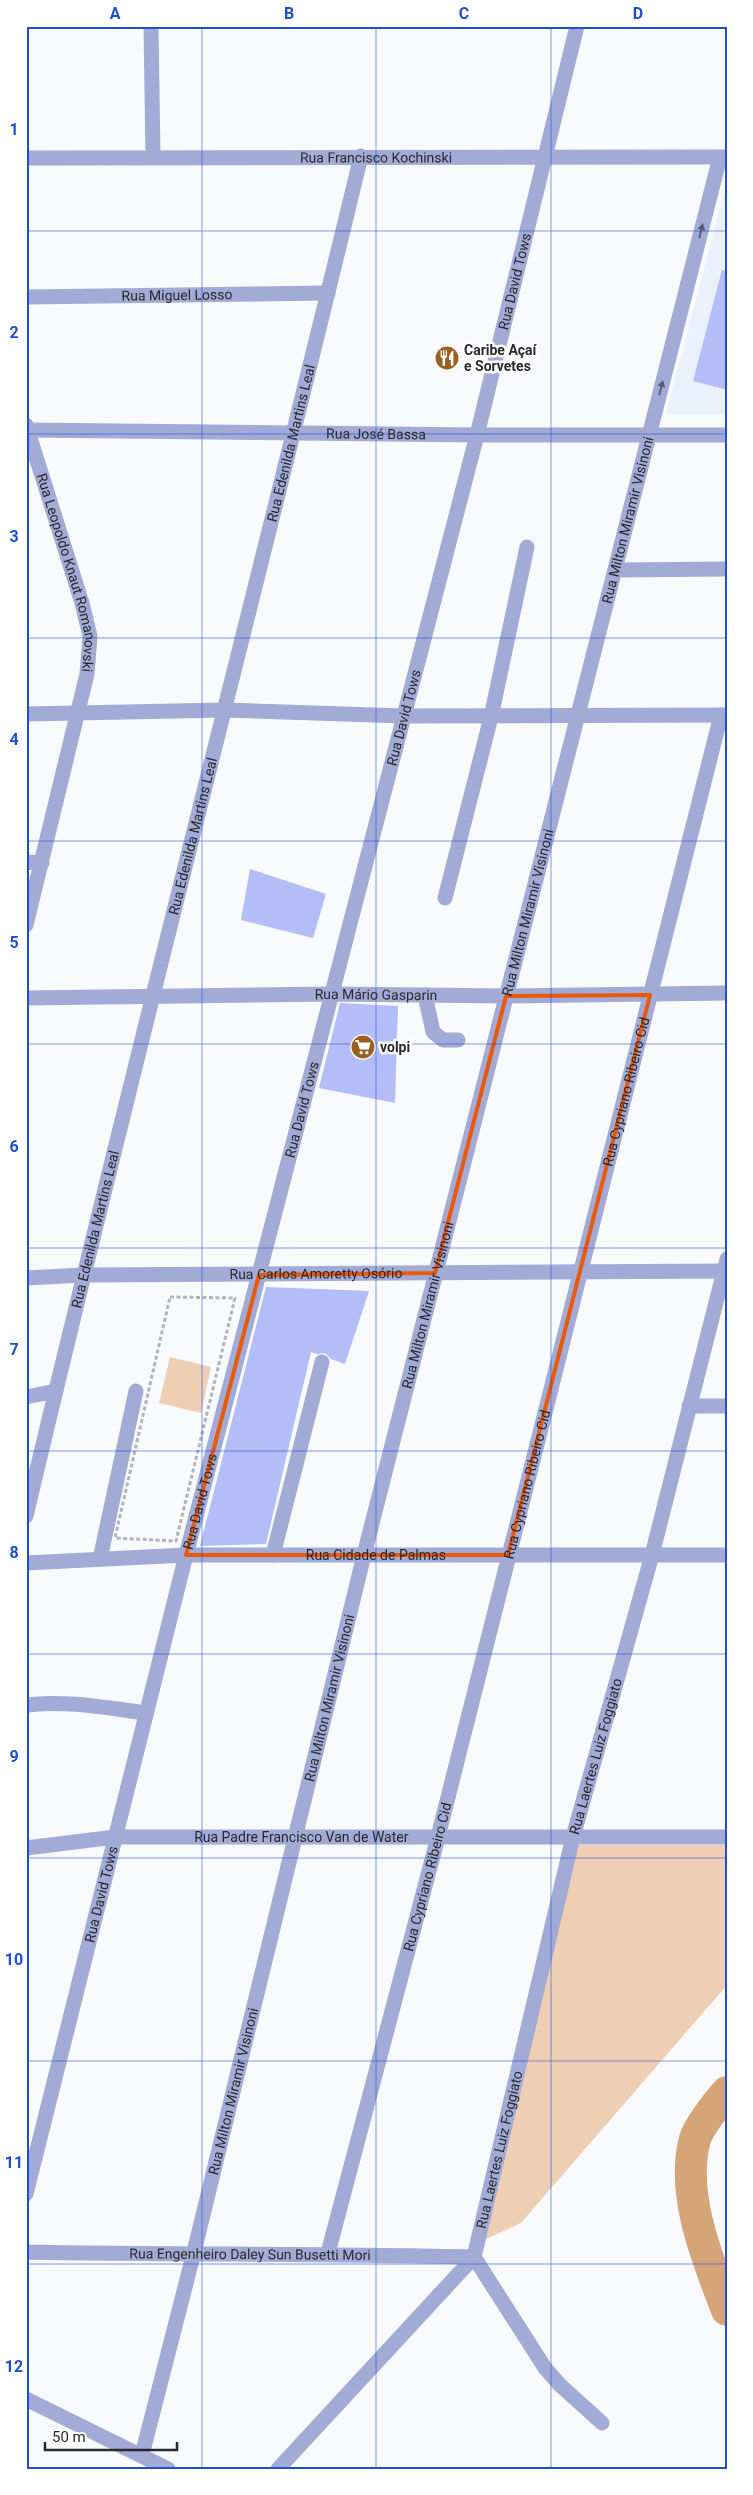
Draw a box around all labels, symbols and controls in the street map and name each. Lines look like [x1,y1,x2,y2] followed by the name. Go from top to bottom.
[110,4,121,23] text: A
[284,4,294,23] text: B
[459,4,469,23] text: C
[633,4,643,23] text: D
[9,120,19,139] text: 1
[300,149,452,166] street label: Rua Francisco Kochinski
[697,223,705,238] one-way arrow
[495,231,534,331] street label: Rua David Tows
[121,286,233,304] street label: Rua Miguel Losso
[9,323,19,342] text: 2
[464,342,538,374] place label: Caribe Açaí e Sorvetes
[434,345,460,371] restaurant icon: Caribe Açaí e Sorvetes
[264,363,318,524] street label: Rua Edenilda Martins Leal
[657,381,665,396] one-way arrow
[326,425,426,442] street label: Rua José Bassa
[599,435,656,605] street label: Rua Milton Miramir Visinoni
[34,471,99,673] street label: Rua Leopoldo Knaut Romanovski
[9,527,19,546] text: 3
[383,668,424,767] street label: Rua David Tows
[9,730,19,749] text: 4
[165,756,220,916] street label: Rua Edenilda Martins Leal
[499,827,557,998] street label: Rua Milton Miramir Visinoni
[9,933,19,952] text: 5
[314,986,437,1003] street label: Rua Mário Gasparin
[599,1015,653,1168] street label: Rua Cypriano Ribeiro Cid
[350,1034,376,1060] supermarket icon: volpi
[380,1039,410,1055] place label: volpi
[282,1060,322,1159] street label: Rua David Tows
[9,1137,19,1156] text: 6
[68,1149,122,1310] street label: Rua Edenilda Martins Leal
[399,1220,457,1390] street label: Rua Milton Miramir Visinoni
[229,1265,402,1282] street label: Rua Carlos Amoretty Osório
[9,1340,19,1359] text: 7
[500,1408,553,1561] street label: Rua Cypriano Ribeiro Cid
[180,1452,220,1551] street label: Rua David Tows
[9,1543,19,1562] text: 8
[306,1547,446,1563] street label: Rua Cidade de Palmas
[301,1613,357,1783] street label: Rua Milton Miramir Visinoni
[566,1676,625,1836] street label: Rua Laertes Luiz Foggiato
[9,1747,19,1766] text: 9
[400,1801,454,1953] street label: Rua Cypriano Ribeiro Cid
[194,1829,409,1845] street label: Rua Padre Francisco Van de Water
[81,1844,121,1944] street label: Rua David Tows
[5,1950,23,1969] text: 10
[205,2006,261,2177] street label: Rua Milton Miramir Visinoni
[473,2069,526,2230] street label: Rua Laertes Luiz Foggiato
[5,2153,23,2172] text: 11
[129,2245,371,2263] street label: Rua Engenheiro Daley Sun Busetti Mori
[5,2357,23,2376] text: 12
[45,2420,178,2452] scale bar
[52,2428,86,2446] text: 50 m

